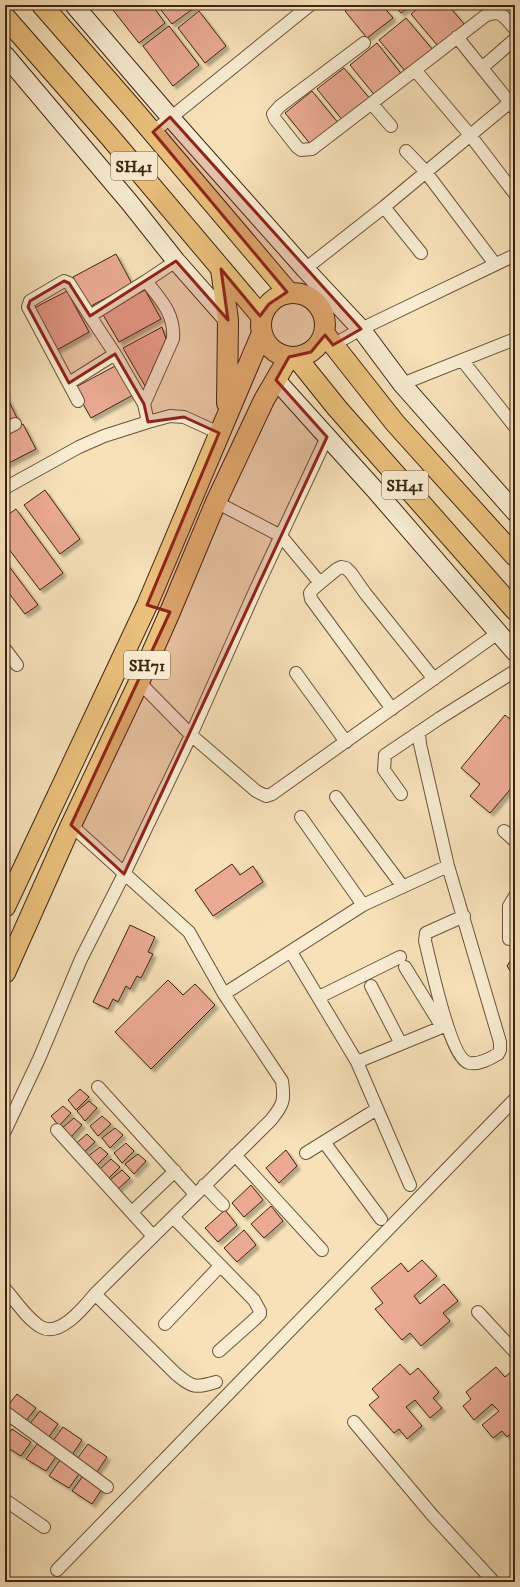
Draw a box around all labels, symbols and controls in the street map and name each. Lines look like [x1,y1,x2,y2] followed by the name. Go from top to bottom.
[111,152,157,180] road number: SH41
[382,471,428,499] road number: SH41
[124,651,170,679] road number: SH71

